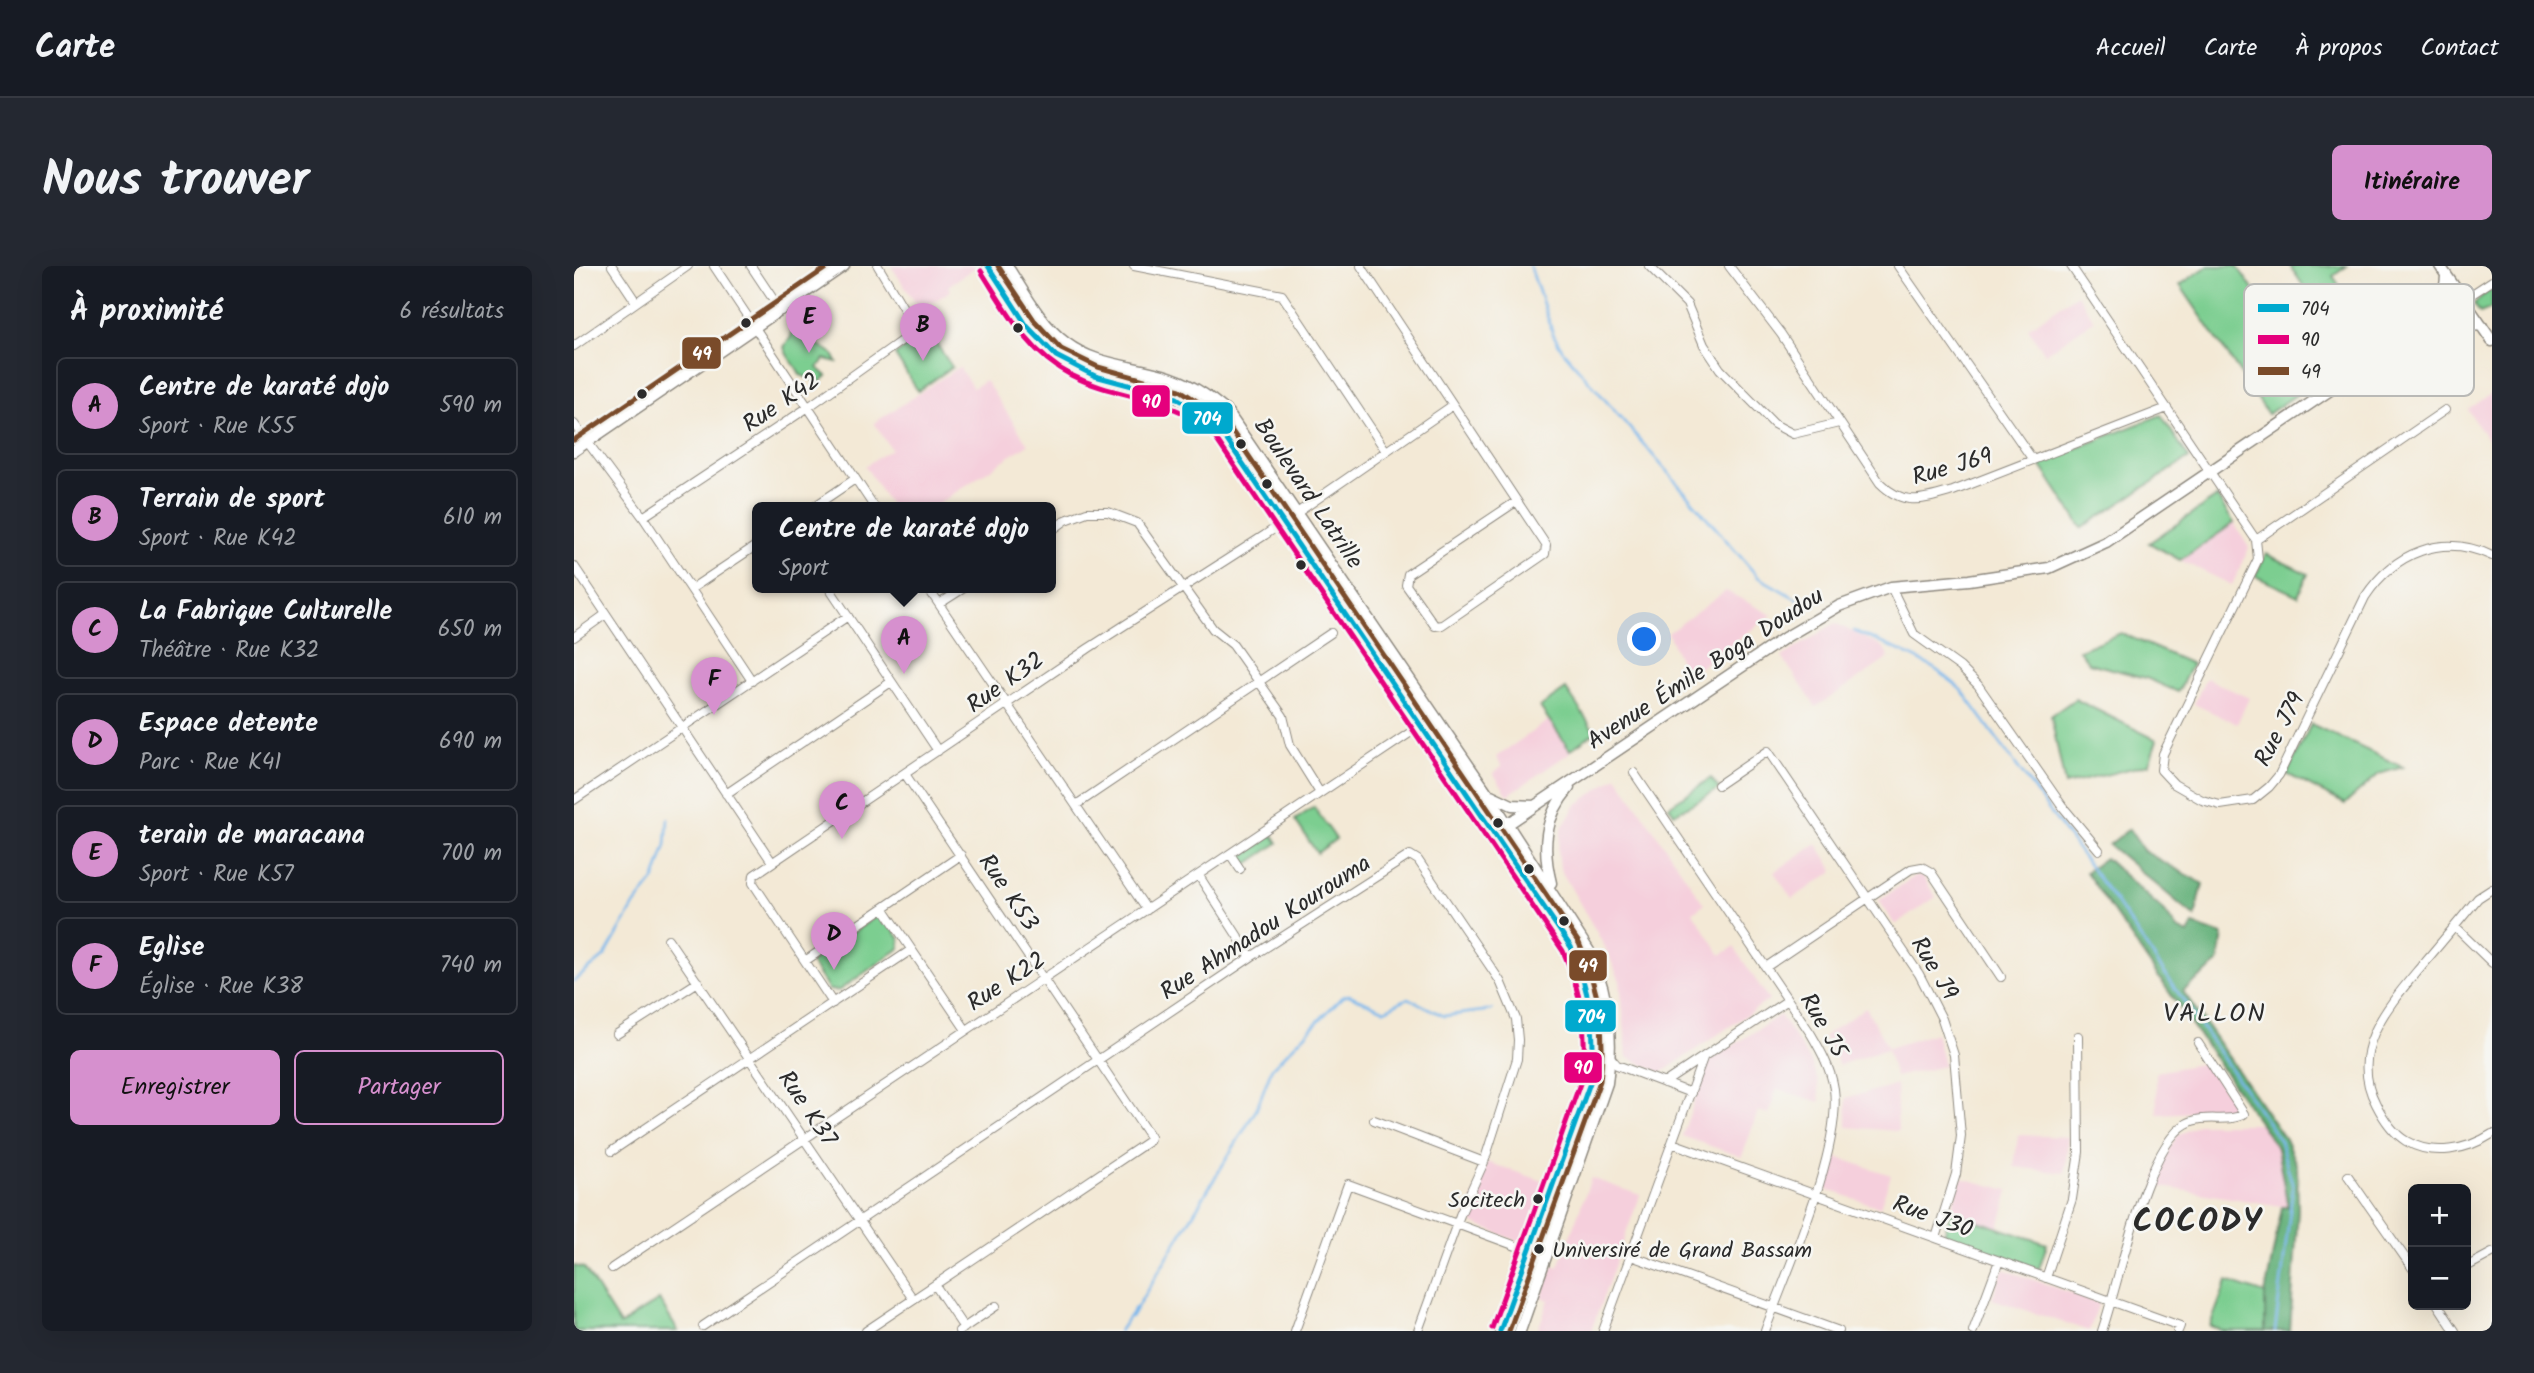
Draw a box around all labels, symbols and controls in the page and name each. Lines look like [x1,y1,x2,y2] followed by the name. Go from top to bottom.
[35,22,115,75] text: Carte
[2096,29,2166,68] text: Accueil
[2204,29,2257,68] text: Carte
[2295,29,2382,68] text: À propos
[2420,29,2499,68] text: Contact
[42,143,309,221] text: Nous trouver
[2332,145,2492,220] button: Itinéraire
[2244,284,2474,396] legend
[70,288,223,336] text: À proximité
[399,294,504,330] text: 6 résultats
[786,295,832,353] pin: E
[2301,295,2330,325] text: 704
[900,303,946,361] pin: B
[739,316,753,330] unlabelled marker
[1011,321,1025,335] unlabelled marker
[2301,326,2320,356] text: 90
[681,336,722,370] line badge: 49
[692,340,712,370] text: 49
[2301,358,2321,388] text: 49
[735,363,829,444] street label: Rue K42
[139,367,389,409] text: Centre de karaté dojo
[1131,384,1171,418] line badge: 90
[635,387,649,401] unlabelled marker
[88,388,102,424] text: A
[439,388,502,424] text: 590 m
[1141,388,1161,418] text: 90
[1181,401,1234,435] line badge: 704
[1192,405,1222,435] text: 704
[139,409,295,445] text: Sport · Rue K55
[1243,410,1373,578] street label: Boulevard Latrille
[1234,437,1248,451] unlabelled marker
[1907,437,1998,498] street label: Rue J69
[1260,477,1274,491] unlabelled marker
[139,479,325,521] text: Terrain de sport
[88,500,102,536] text: B
[443,500,502,536] text: 610 m
[752,502,1056,593] popup
[779,509,1029,551] text: Centre de karaté dojo
[139,521,297,557] text: Sport · Rue K42
[779,551,829,587] text: Sport
[1294,558,1308,572] unlabelled marker
[1579,577,1833,761] street label: Avenue Émile Boga Doudou
[139,591,392,633] text: La Fabrique Culturelle
[88,612,102,648] text: C
[438,612,502,648] text: 650 m
[881,616,927,674] pin: A
[1627,622,1661,656] your location
[139,633,319,669] text: Théâtre · Rue K32
[959,642,1053,724] street label: Rue K32
[691,657,737,715] pin: F
[2244,685,2316,774] street label: Rue J79
[139,703,318,745] text: Espace detente
[87,724,103,760] text: D
[439,724,502,760] text: 690 m
[139,745,282,781] text: Parc · Rue K41
[819,781,865,839] pin: C
[139,815,365,857] text: terain de maracana
[1491,816,1505,830] unlabelled marker
[89,836,101,872] text: E
[441,836,502,872] text: 700 m
[1152,845,1379,1011] street label: Rue Ahmadou Kourouma
[967,846,1048,940] street label: Rue K53
[139,857,294,893] text: Sport · Rue K57
[1522,862,1536,876] unlabelled marker
[811,912,857,970] pin: D
[1557,914,1571,928] unlabelled marker
[139,927,204,969] text: Eglise
[1899,929,1968,1009] street label: Rue J9
[959,942,1054,1023] street label: Rue K22
[89,948,101,984] text: F
[440,948,502,984] text: 740 m
[1568,949,1608,982] line badge: 49
[1578,952,1598,982] text: 49
[139,969,303,1005] text: Église · Rue K38
[1788,986,1858,1068] street label: Rue J5
[2163,993,2267,1035] district label: VALLON
[1564,999,1617,1033] line badge: 704
[1576,1003,1606,1033] text: 704
[70,1050,280,1125] button: Enregistrer
[294,1050,504,1125] button: Partager
[1563,1051,1603,1084] line badge: 90
[1573,1054,1593,1084] text: 90
[767,1063,847,1156] street label: Rue K37
[1448,1184,1525,1219] place label: Socitech
[2408,1184,2471,1310] map controls
[2408,1184,2471,1247] button: +
[1887,1185,1978,1250] street label: Rue J30
[1531,1192,1545,1206] marker: Socitech
[2133,1197,2263,1248] district label: COCODY
[1552,1234,1812,1269] place label: Universiré de Grand Bassam
[1532,1242,1546,1256] marker: Universiré de Grand Bassam
[2408,1247,2471,1310] button: −

